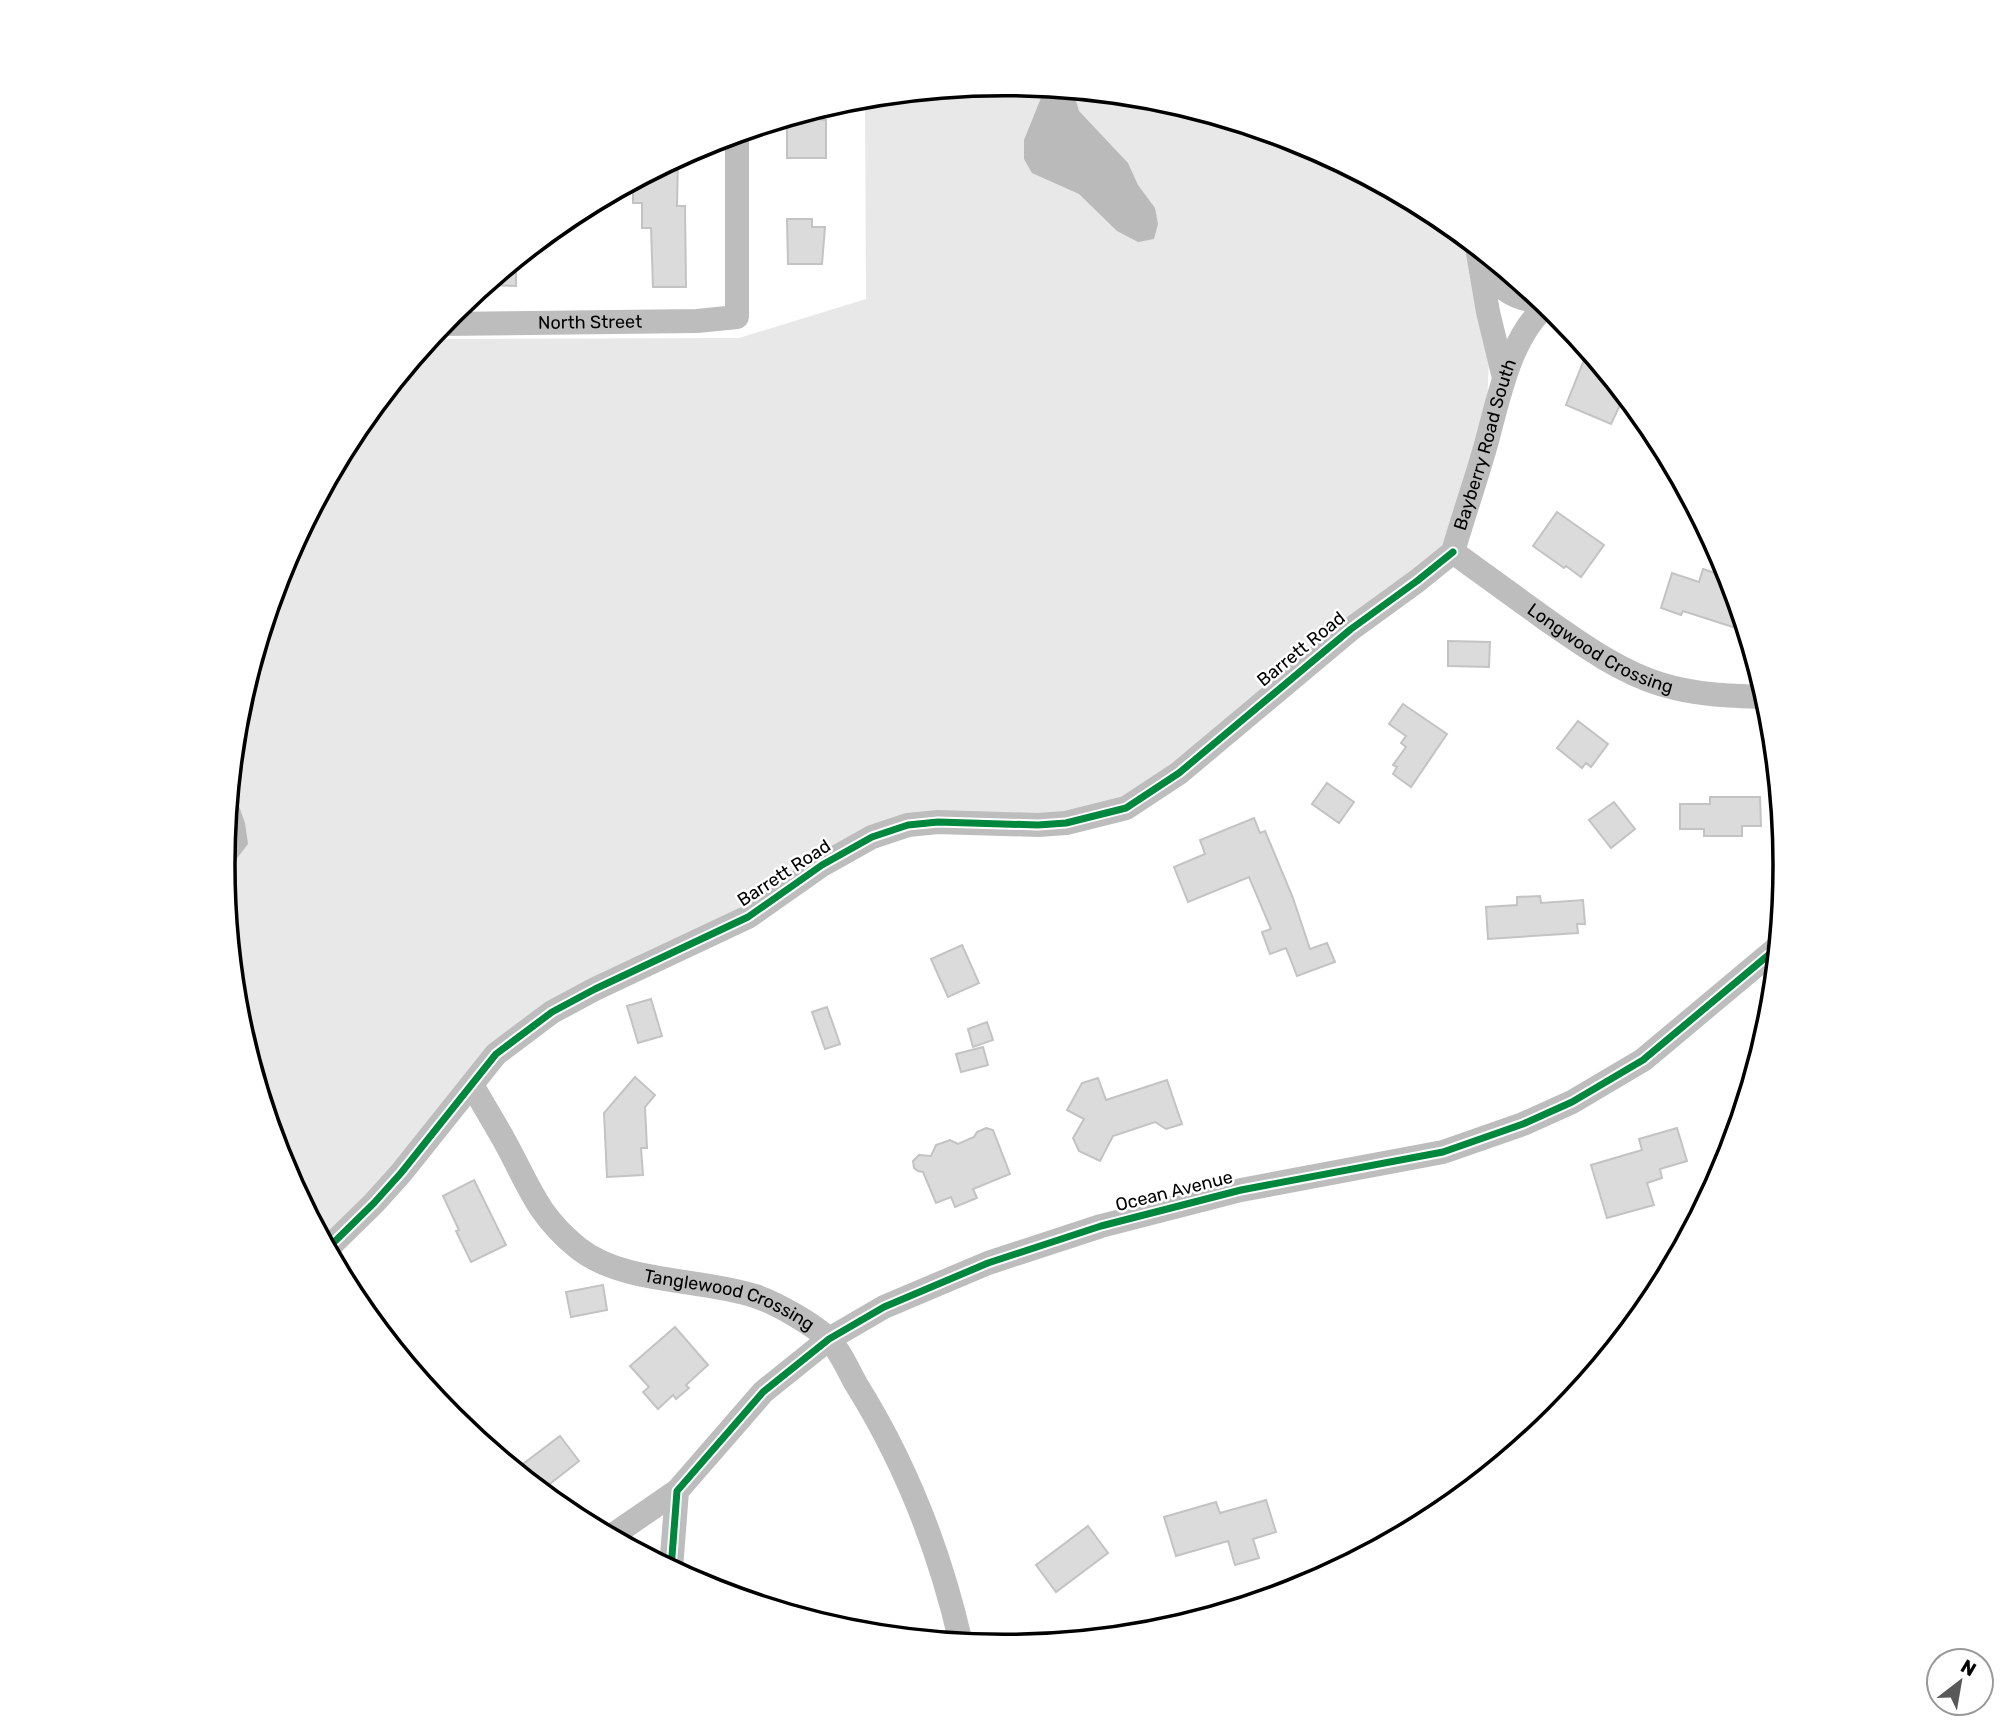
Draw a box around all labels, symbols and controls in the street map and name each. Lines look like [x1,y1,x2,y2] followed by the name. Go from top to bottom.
[538,311,642,334] street label: North Street
[1449,356,1521,533] street label: Bayberry Road South
[1523,598,1676,698] street label: Longwood Crossing
[1253,607,1349,691] street label: Barrett Road
[733,835,835,911] street label: Barrett Road
[1113,1166,1235,1216] street label: Ocean Avenue
[642,1264,819,1336] street label: Tanglewood Crossing
[1925,1647,1995,1717] north arrow
[1957,1654,1980,1681] text: N

